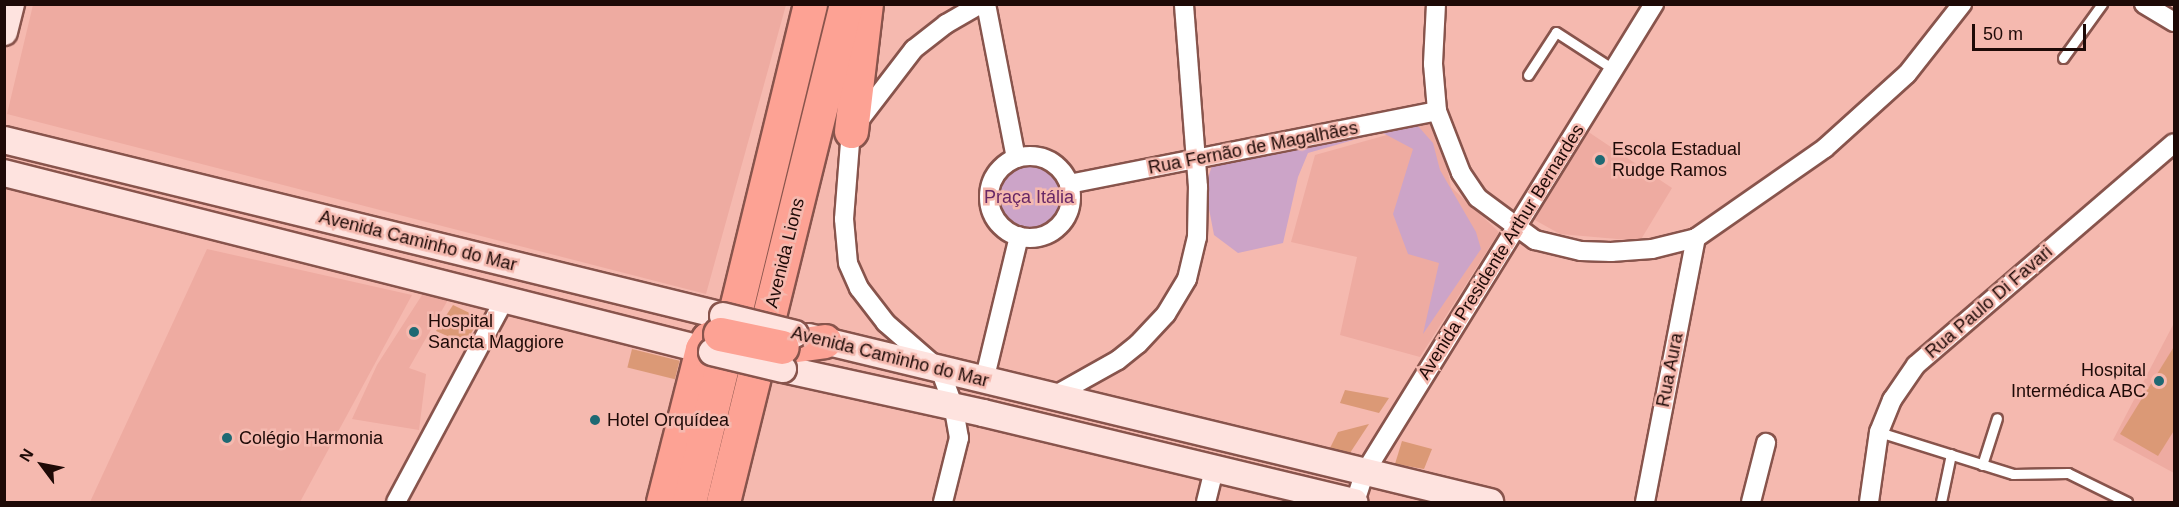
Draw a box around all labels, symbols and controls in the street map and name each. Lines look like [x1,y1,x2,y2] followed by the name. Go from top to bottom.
[1975,12,2089,50] scale bar
[1983,24,2023,44] text: 50 m
[1146,117,1360,179] street label: Rua Fernão de Magalhães
[1413,120,1589,384] street label: Avenida Presidente Arthur Bernardes
[1612,139,1741,182] place label: Escola Estadual Rudge Ramos
[1593,153,1607,167] marker: Escola Estadual Rudge Ramos
[984,186,1074,208] park label: Praça Itália
[761,196,809,310] street label: Avenida Lions
[317,206,519,276] street label: Avenida Caminho do Mar
[1921,241,2057,363] street label: Rua Paulo Di Favari
[428,311,564,354] place label: Hospital Sancta Maggiore
[789,322,991,392] street label: Avenida Caminho do Mar
[405,323,423,341] marker: Hospital Sancta Maggiore
[1652,331,1688,409] street label: Rua Aura
[2010,360,2146,403] place label: Hospital Intermédica ABC
[2150,372,2168,390] marker: Hospital Intermédica ABC
[607,409,729,431] place label: Hotel Orquídea
[588,413,602,427] marker: Hotel Orquídea
[239,427,383,449] place label: Colégio Harmonia
[220,431,234,445] marker: Colégio Harmonia
[12,435,72,495] north arrow
[16,446,37,465] text: N

